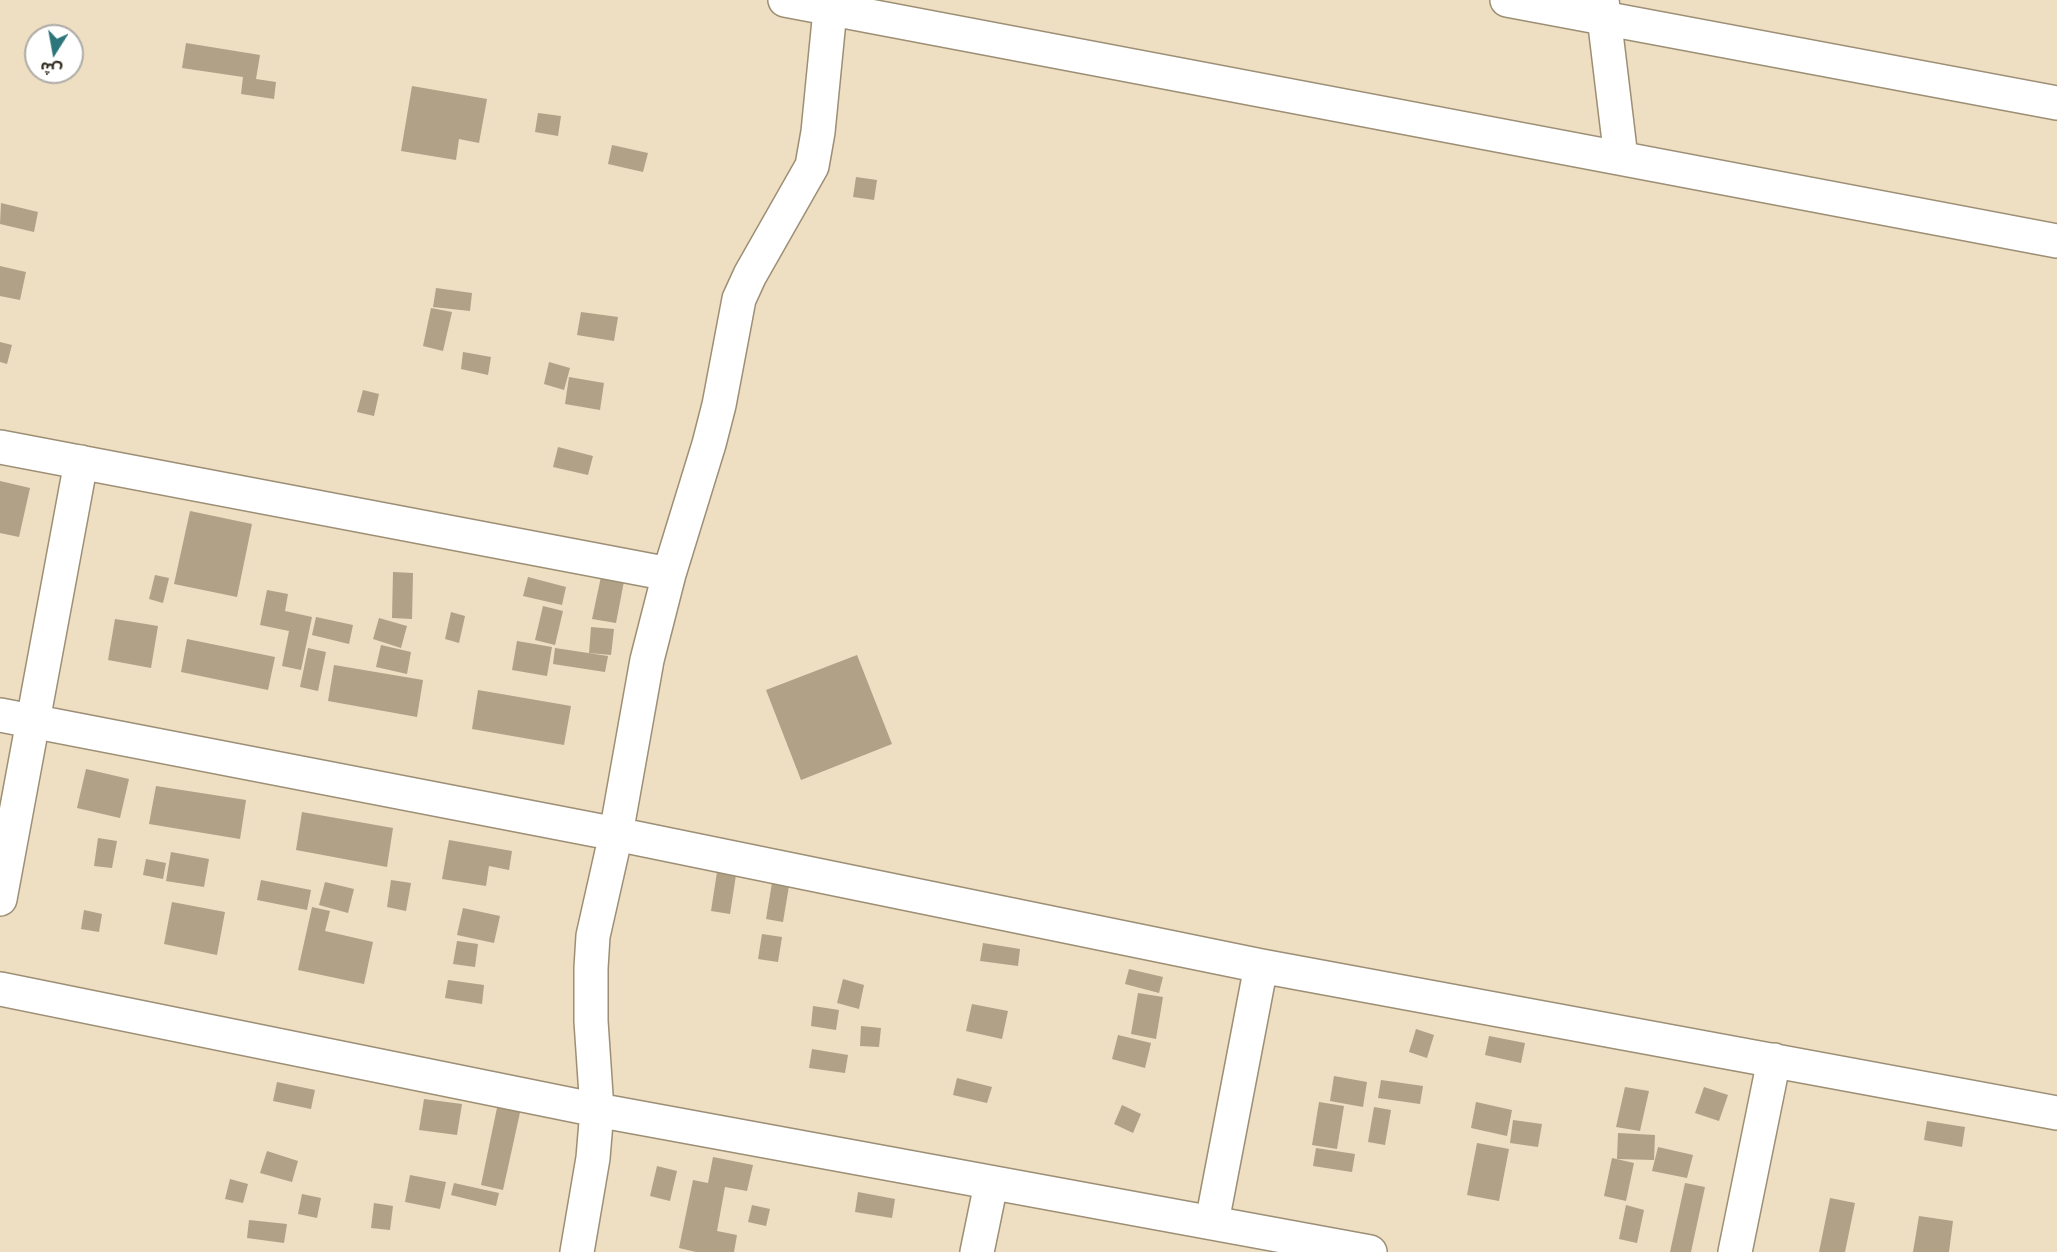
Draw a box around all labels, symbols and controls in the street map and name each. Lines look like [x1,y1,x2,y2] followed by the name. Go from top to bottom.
[24,24,84,84] north arrow
[38,59,63,82] text: ش

